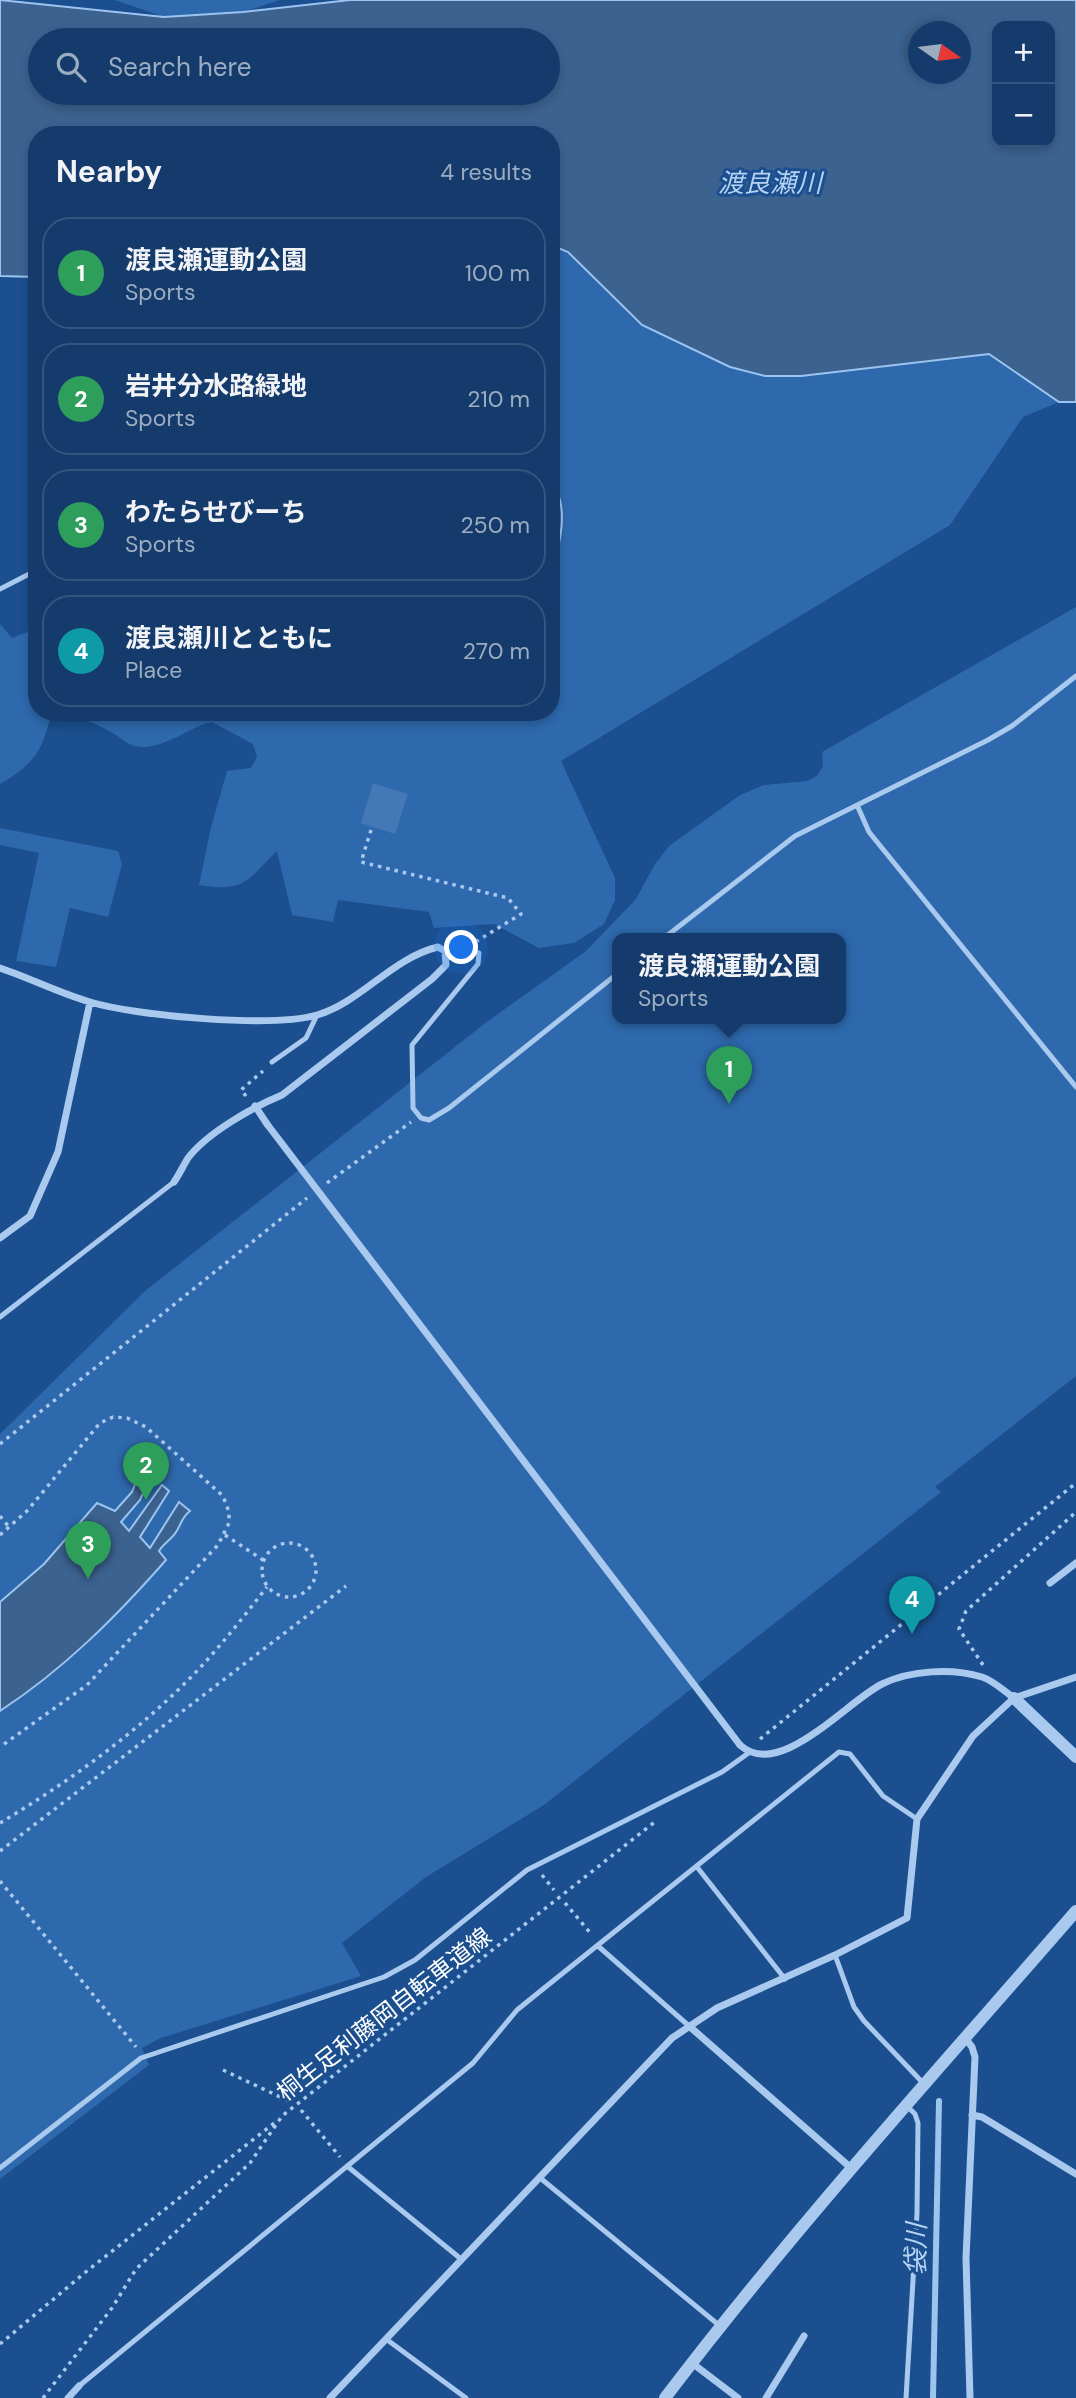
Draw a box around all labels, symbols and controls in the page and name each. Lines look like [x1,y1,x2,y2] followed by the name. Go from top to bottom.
[908,21,971,84] north arrow
[992,21,1055,147] map controls
[992,21,1055,84] button: +
[28,28,560,105] search box
[52,48,90,86] icon: search
[108,50,251,84] text: Search here
[992,84,1055,147] button: −
[56,152,162,191] text: Nearby
[440,157,532,187] text: 4 results
[718,166,825,200] water label: 渡良瀬川
[125,243,307,277] text: 渡良瀬運動公園
[77,258,85,288] text: 1
[465,258,530,288] text: 100 m
[125,277,195,307] text: Sports
[125,369,307,403] text: 岩井分水路緑地
[74,384,88,414] text: 2
[467,384,530,414] text: 210 m
[125,403,195,433] text: Sports
[125,495,306,529] text: わたらせびーち
[74,510,88,540] text: 3
[460,510,530,540] text: 250 m
[125,529,195,559] text: Sports
[125,621,333,655] text: 渡良瀬川とともに
[74,636,88,666] text: 4
[463,636,530,666] text: 270 m
[125,655,182,685] text: Place
[444,930,478,964] your location
[612,933,846,1024] popup
[638,949,820,983] text: 渡良瀬運動公園
[638,983,708,1013] text: Sports
[706,1046,752,1104] pin: 1
[123,1442,169,1500] pin: 2
[65,1521,111,1579] pin: 3
[889,1576,935,1634] pin: 4
[270,1921,498,2107] street label: 桐生足利藤岡自転車道線
[899,2220,934,2275] water label: 袋川

